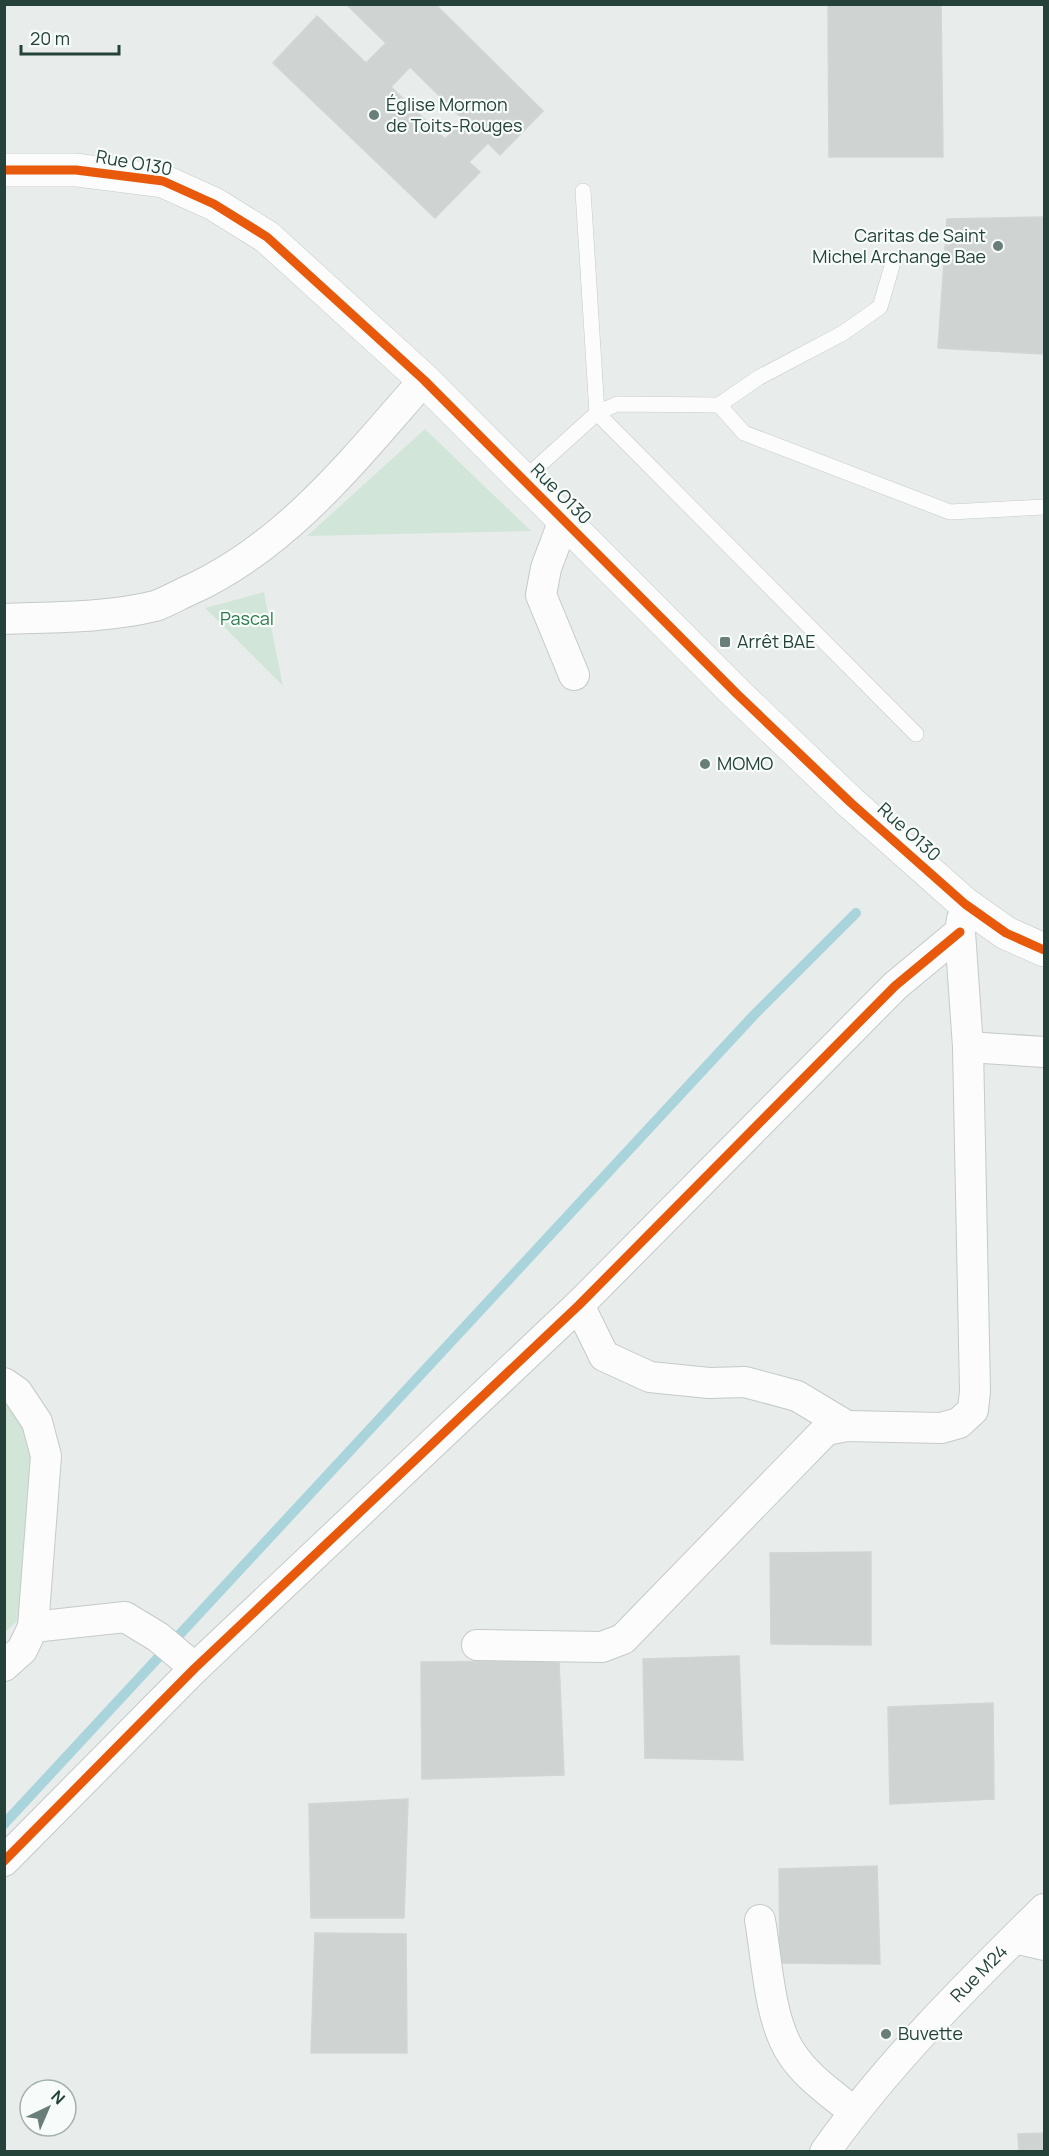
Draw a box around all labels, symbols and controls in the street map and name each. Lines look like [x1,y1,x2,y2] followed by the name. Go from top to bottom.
[21,18,118,56] scale bar
[30,26,70,50] text: 20 m
[386,92,522,137] place label: Église Mormon de Toits-Rouges
[367,108,381,122] marker: Église Mormon de Toits-Rouges
[94,143,174,181] street label: Rue O130
[812,223,986,268] place label: Caritas de Saint Michel Archange Bae
[991,239,1005,253] marker: Caritas de Saint Michel Archange Bae
[526,458,597,529] street label: Rue O130
[220,606,274,630] park label: Pascal
[737,629,815,653] place label: Arrêt BAE
[718,635,732,649] marker: Arrêt BAE
[717,751,773,775] place label: MOMO
[698,757,712,771] marker: MOMO
[873,797,946,866] street label: Rue O130
[945,1939,1012,2007] street label: Rue M24
[898,2021,963,2045] place label: Buvette
[879,2027,893,2041] marker: Buvette
[18,2078,78,2138] north arrow
[47,2085,70,2109] text: N

